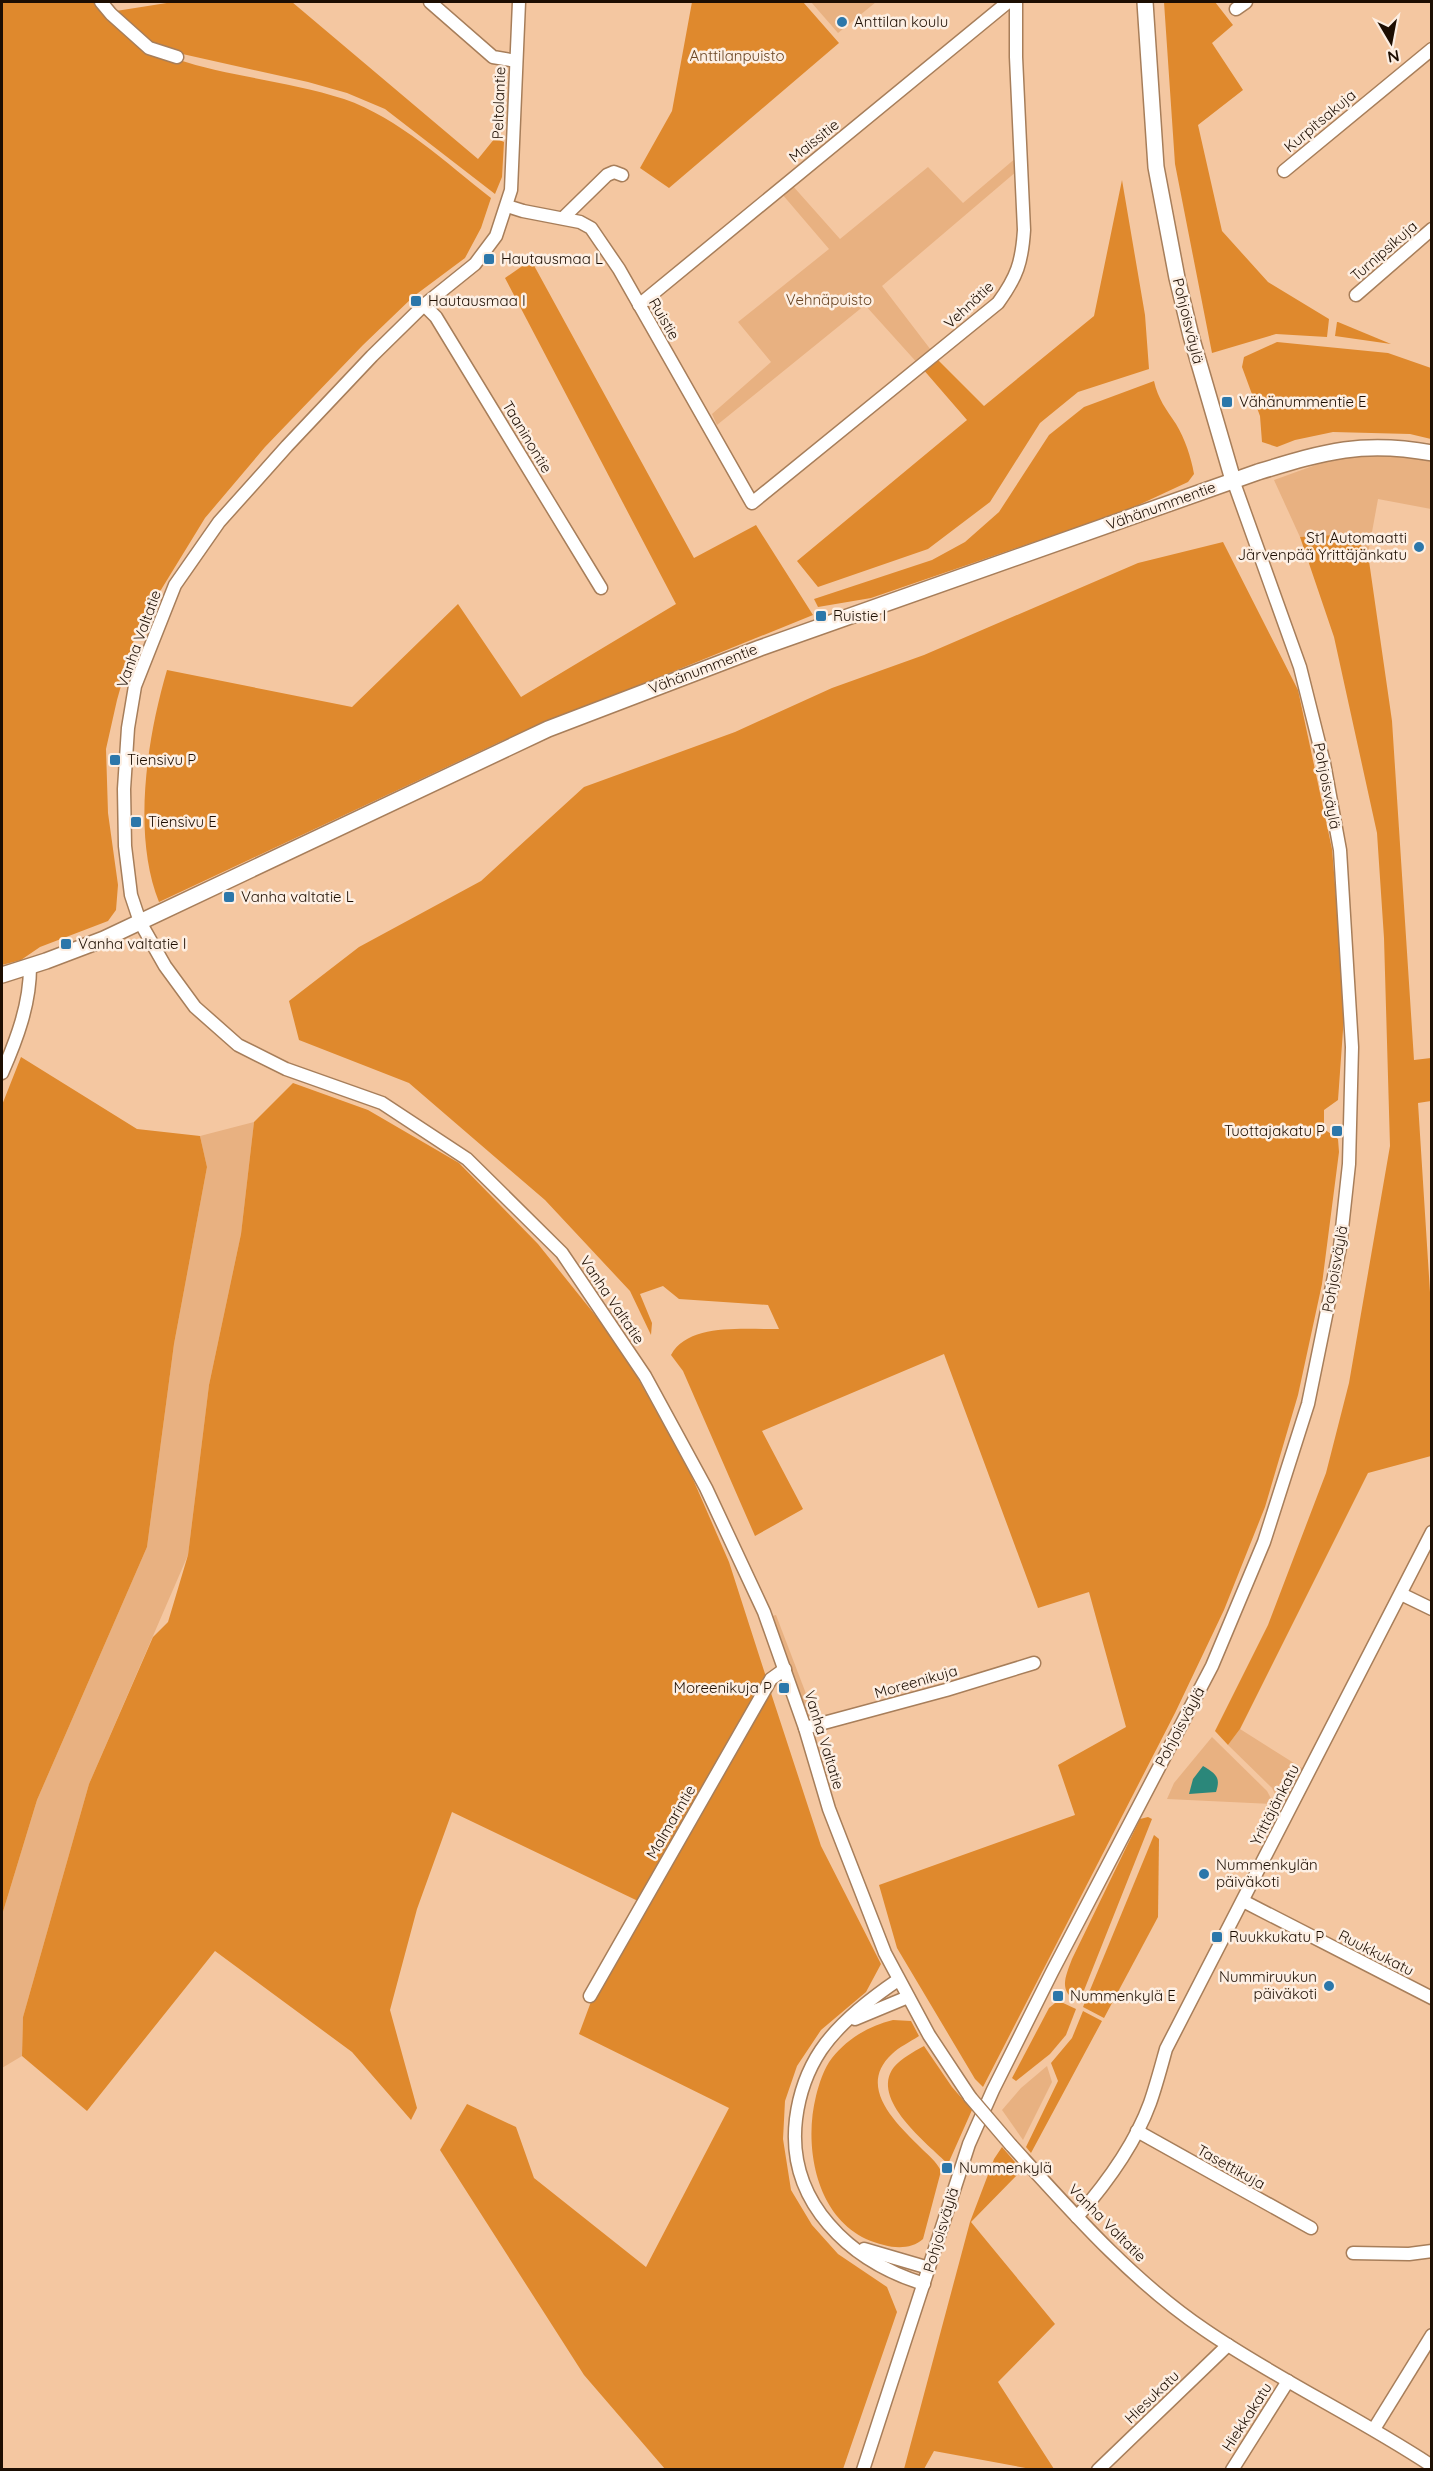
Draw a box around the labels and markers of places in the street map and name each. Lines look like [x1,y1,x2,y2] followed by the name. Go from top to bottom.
[854,12,948,31] place label: Anttilan koulu
[835,15,849,29] marker: Anttilan koulu
[501,249,603,268] place label: Hautausmaa L
[482,252,496,266] marker: Hautausmaa L
[428,291,526,310] place label: Hautausmaa I
[409,294,423,308] marker: Hautausmaa I
[1239,392,1367,411] place label: Vähänummentie E
[1220,395,1234,409] marker: Vähänummentie E
[1238,528,1407,564] place label: St1 Automaatti Järvenpää Yrittäjänkatu
[1412,540,1426,554] marker: St1 Automaatti Järvenpää Yrittäjänkatu
[833,606,886,625] place label: Ruistie I
[814,609,828,623] marker: Ruistie I
[127,750,196,769] place label: Tiensivu P
[108,753,122,767] marker: Tiensivu P
[148,812,217,831] place label: Tiensivu E
[129,815,143,829] marker: Tiensivu E
[241,887,354,906] place label: Vanha valtatie L
[222,890,236,904] marker: Vanha valtatie L
[78,934,186,953] place label: Vanha valtatie I
[59,937,73,951] marker: Vanha valtatie I
[1224,1121,1325,1140] place label: Tuottajakatu P
[1330,1124,1344,1138] marker: Tuottajakatu P
[674,1678,772,1697] place label: Moreenikuja P
[777,1681,791,1695] marker: Moreenikuja P
[1216,1855,1318,1891] place label: Nummenkylän päiväkoti
[1197,1867,1211,1881] marker: Nummenkylän päiväkoti
[1229,1927,1324,1946] place label: Ruukkukatu P
[1210,1930,1224,1944] marker: Ruukkukatu P
[1219,1967,1317,2003] place label: Nummiruukun päiväkoti
[1322,1979,1336,1993] marker: Nummiruukun päiväkoti
[1070,1986,1176,2005] place label: Nummenkylä E
[1051,1989,1065,2003] marker: Nummenkylä E
[959,2158,1052,2177] place label: Nummenkylä
[940,2161,954,2175] marker: Nummenkylä

